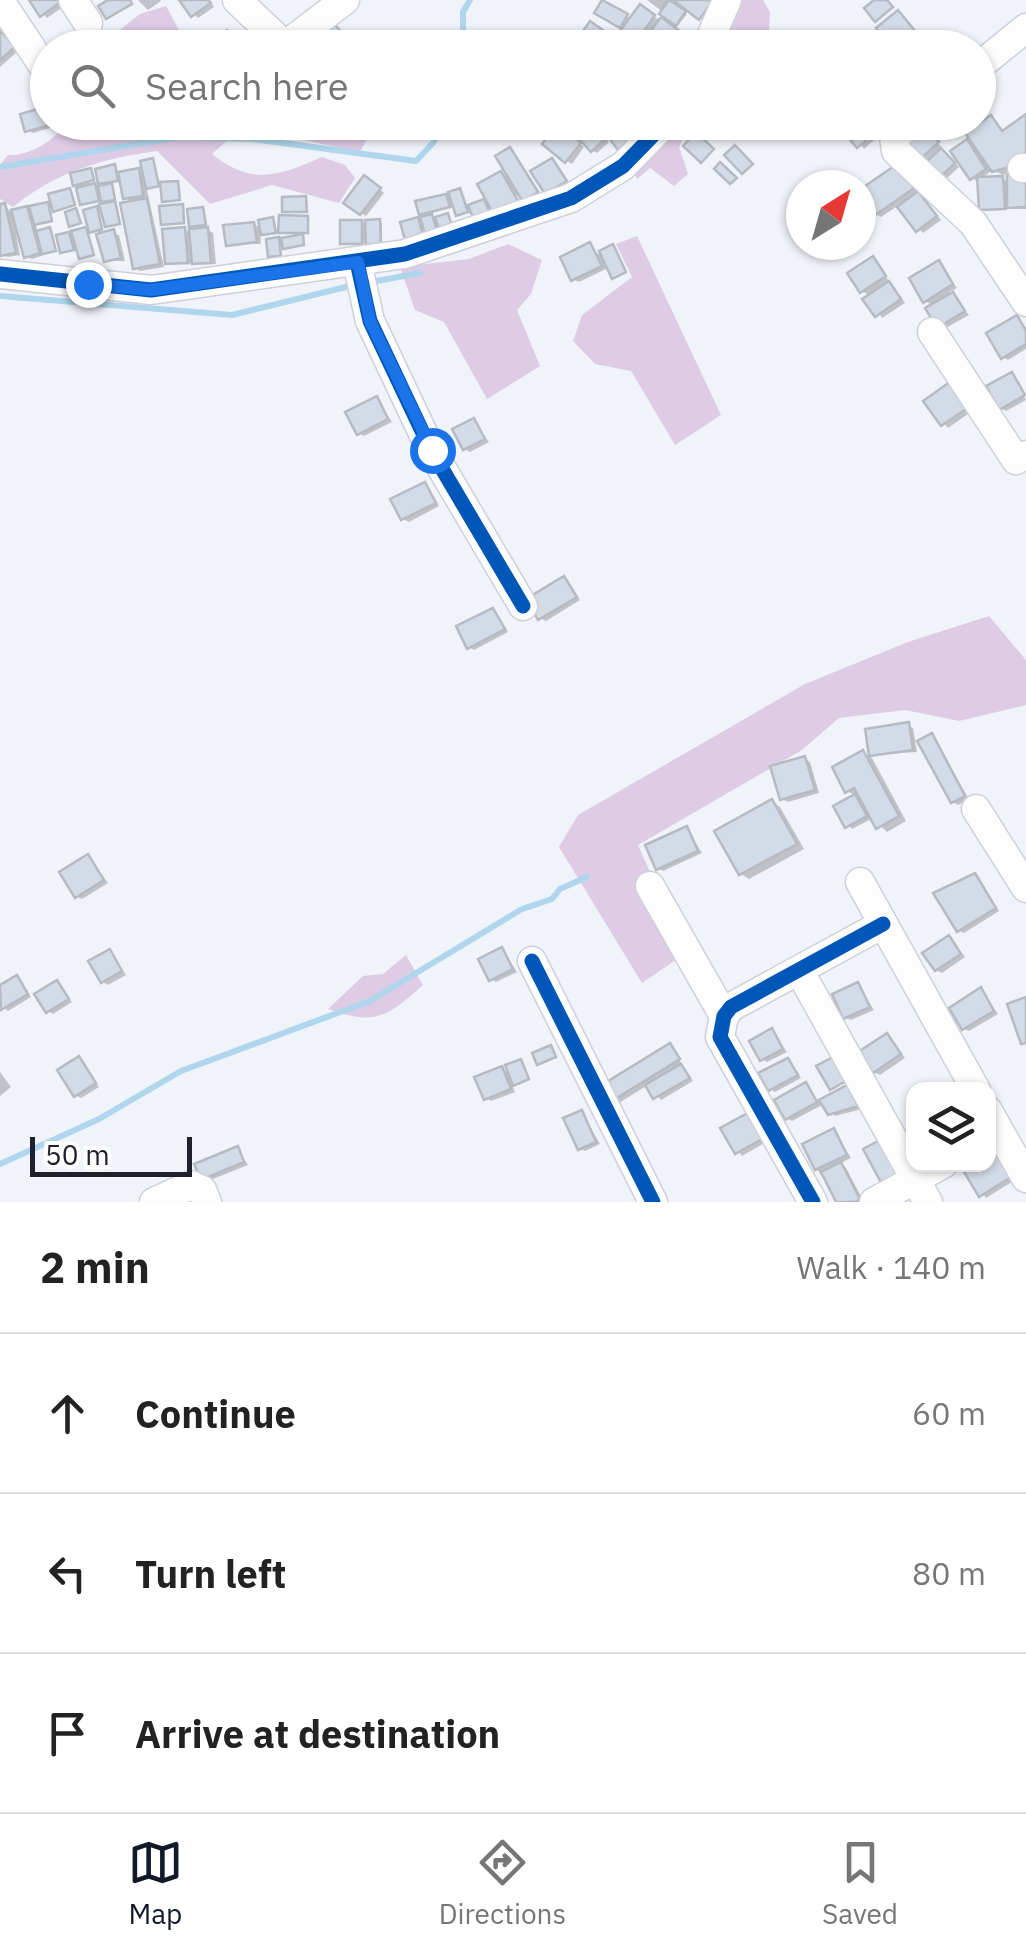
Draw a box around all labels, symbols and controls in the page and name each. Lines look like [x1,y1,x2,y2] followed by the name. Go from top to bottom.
[30,30,996,140] search box
[65,58,120,113] icon: search
[145,61,349,110] text: Search here
[786,170,876,260] north arrow
[66,262,112,308] route end
[410,428,456,474] route start
[906,1082,996,1172] map controls
[906,1082,996,1172] button: layers
[30,1132,192,1176] scale bar
[45,1136,110,1173] text: 50 m
[40,1240,150,1295] text: 2 min
[797,1246,986,1288] text: Walk · 140 m
[40,1386,95,1441] icon: ahead
[135,1389,296,1438] text: Continue
[912,1392,986,1434] text: 60 m
[40,1546,95,1601] icon: left
[135,1549,286,1598] text: Turn left
[912,1552,986,1594] text: 80 m
[40,1706,95,1761] icon: arrive
[135,1709,500,1758] text: Arrive at destination
[128,1835,183,1932] tab: Map
[439,1835,566,1932] tab: Directions
[822,1835,898,1932] tab: Saved

